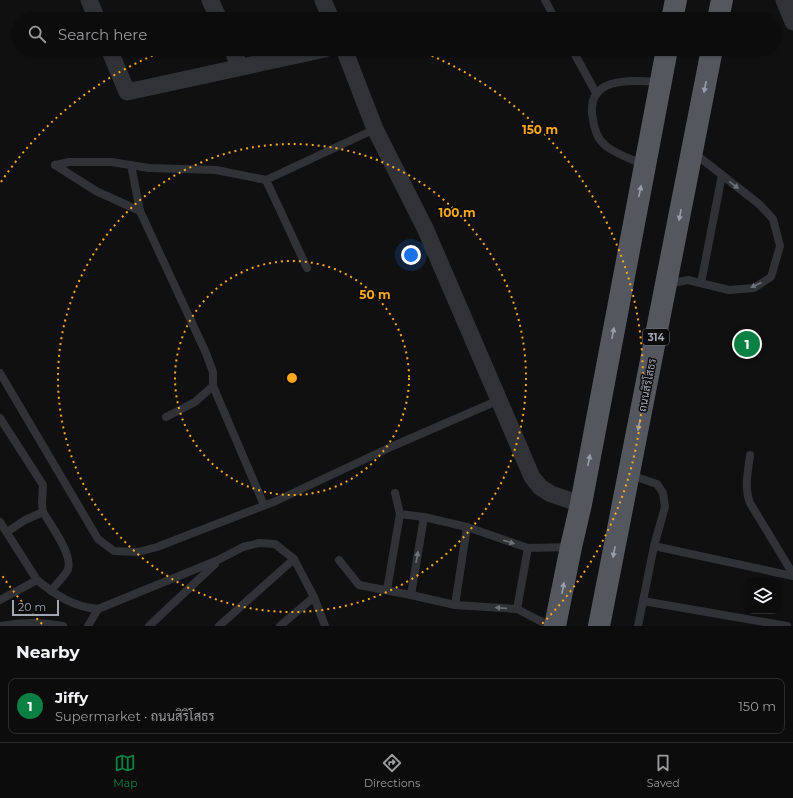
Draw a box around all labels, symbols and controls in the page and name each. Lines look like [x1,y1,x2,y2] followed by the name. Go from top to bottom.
[12,12,781,56] search box
[26,23,48,45] icon: search
[58,25,147,44] text: Search here
[701,81,707,93] one-way arrow
[522,122,558,137] text: 150 m
[728,180,739,189] one-way arrow
[638,185,644,197] one-way arrow
[439,205,475,220] text: 100 m
[676,209,682,221] one-way arrow
[401,245,421,265] your location
[750,282,762,288] one-way arrow
[359,287,391,302] text: 50 m
[611,327,617,339] one-way arrow
[643,329,669,345] road number: 314
[734,329,760,359] pin: 1
[634,357,659,413] street label: ถนนสิริโสธร
[285,371,299,385] centre of rings
[635,419,641,431] one-way arrow
[586,454,592,467] one-way arrow
[504,539,516,545] one-way arrow
[610,546,616,559] one-way arrow
[414,551,420,563] one-way arrow
[745,578,781,614] map controls
[745,578,781,614] button: layers
[560,582,566,594] one-way arrow
[12,598,59,617] scale bar
[18,600,46,614] text: 20 m
[495,605,507,612] one-way arrow
[16,642,80,662] text: Nearby
[55,688,88,707] text: Jiffy
[27,698,33,714] text: 1
[738,698,776,714] text: 150 m
[55,708,215,724] text: Supermarket · ถนนสิริโสธร
[113,752,138,790] tab: Map
[364,752,420,790] tab: Directions
[647,752,680,790] tab: Saved

